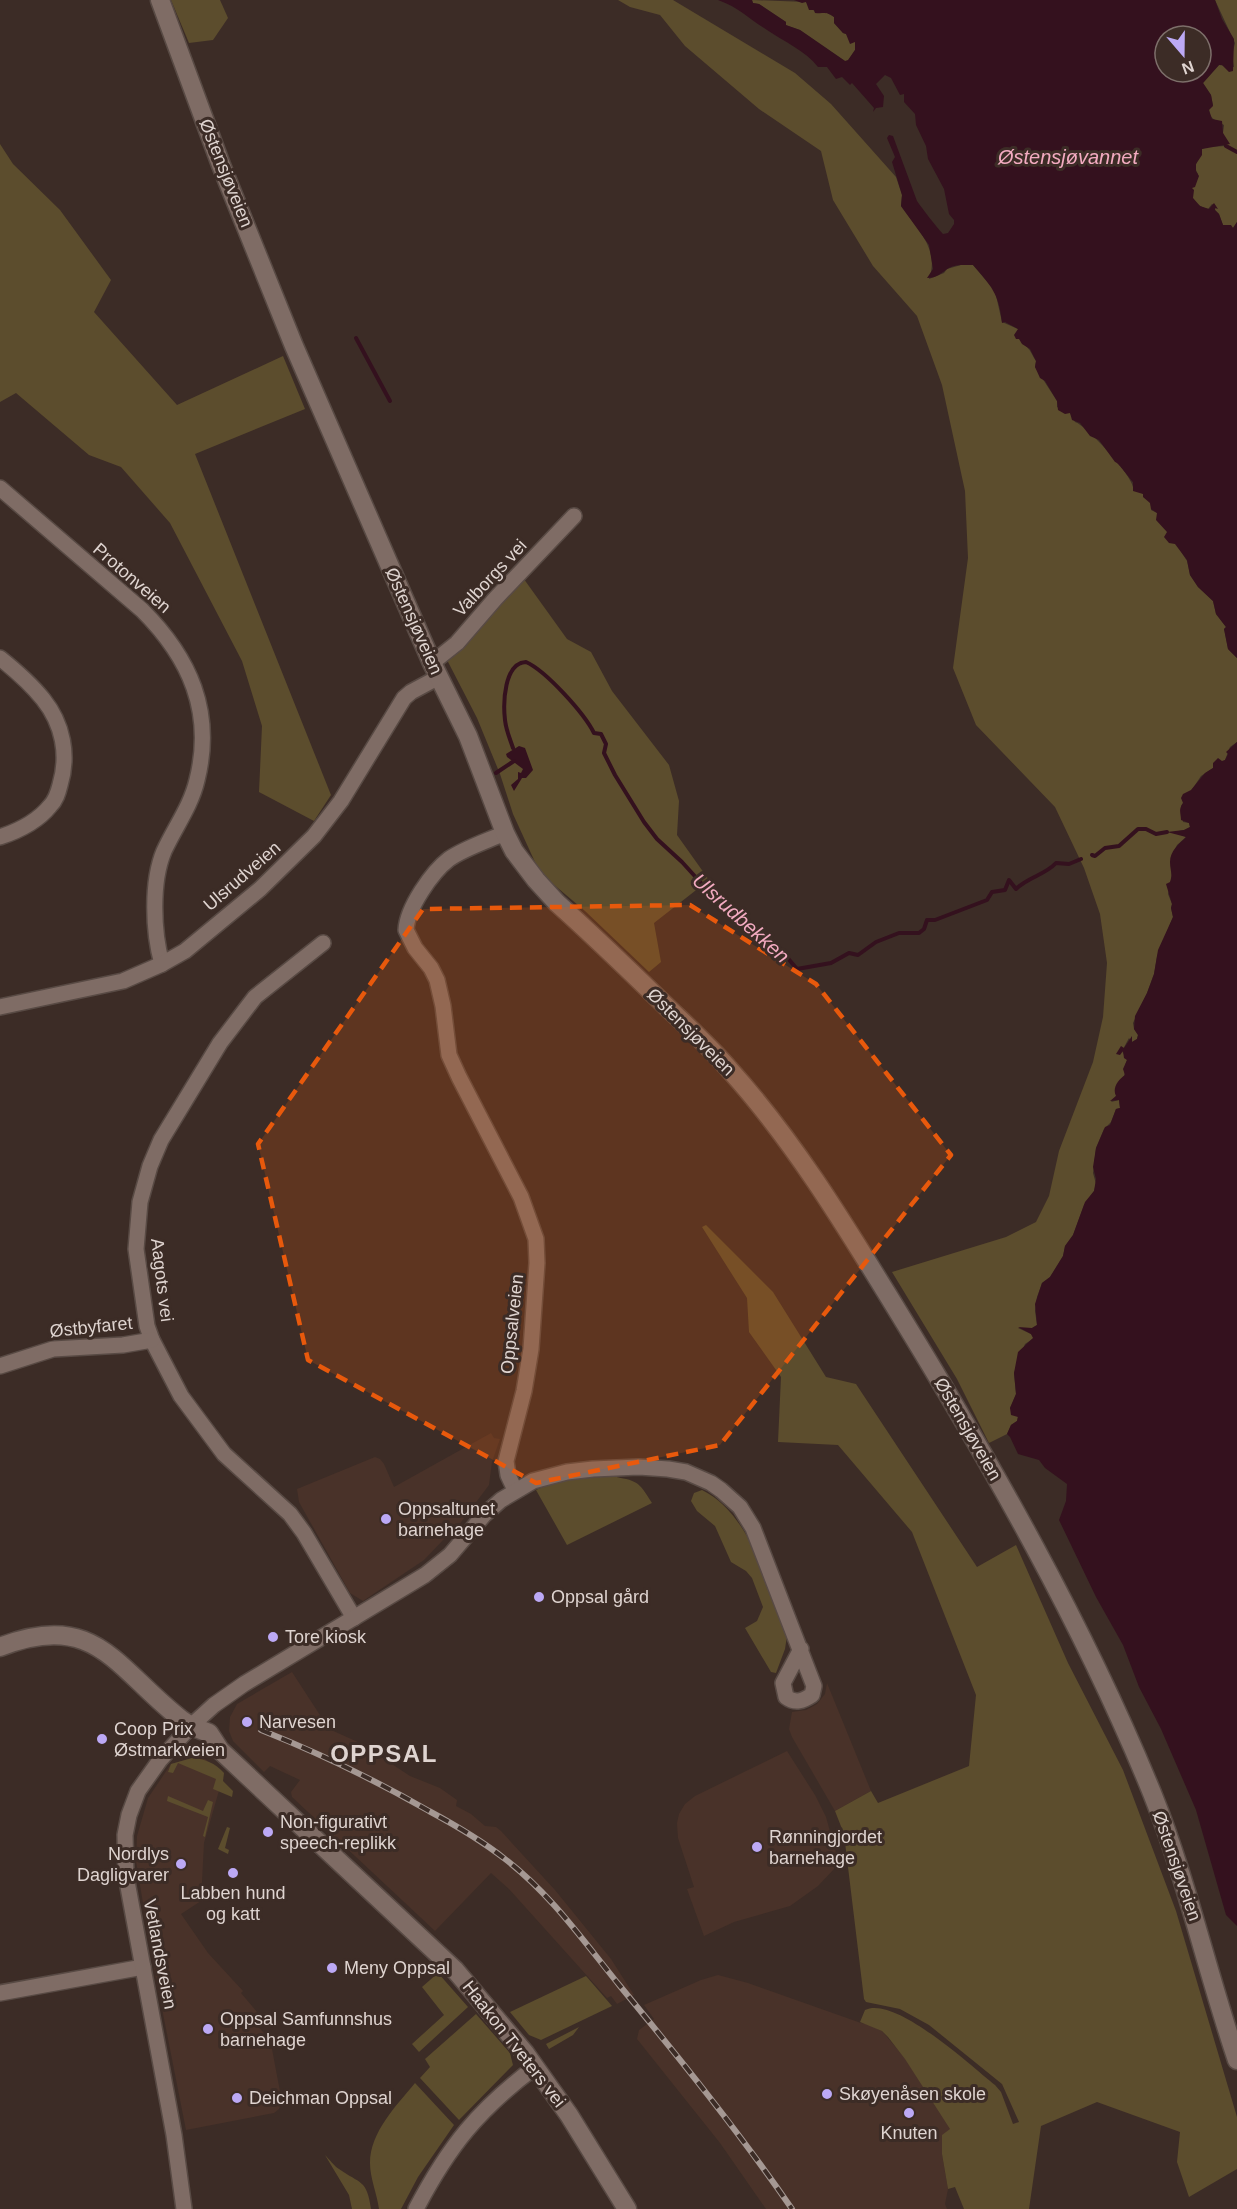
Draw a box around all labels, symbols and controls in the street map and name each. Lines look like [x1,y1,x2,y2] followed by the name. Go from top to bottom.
[1153,24,1213,84] north arrow
[1180,58,1196,78] text: N
[195,116,257,230] street label: Østensjøveien
[997,146,1139,168] water label: Østensjøvannet
[449,535,531,621] street label: Valborgs vei
[89,539,175,617] street label: Protonveien
[381,564,447,678] street label: Østensjøveien
[200,837,284,915] street label: Ulsrudveien
[688,869,794,967] water label: Ulsrudbekken
[643,984,739,1080] street label: Østensjøveien
[147,1237,177,1323] street label: Aagots vei
[497,1273,527,1375] street label: Oppsalveien
[49,1313,133,1341] street label: Østbyfaret
[931,1374,1005,1484] street label: Østensjøveien
[398,1499,495,1540] place label: Oppsaltunet barnehage
[379,1512,393,1526] marker: Oppsaltunet barnehage
[551,1587,649,1607] place label: Oppsal gård
[532,1590,546,1604] marker: Oppsal gård
[285,1627,367,1647] place label: Tore kiosk
[266,1630,280,1644] marker: Tore kiosk
[259,1712,336,1732] place label: Narvesen
[240,1715,254,1729] marker: Narvesen
[114,1719,225,1760] place label: Coop Prix Østmarkveien
[95,1732,109,1746] marker: Coop Prix Østmarkveien
[330,1740,438,1767] district label: OPPSAL
[1149,1808,1205,1924] street label: Østensjøveien
[280,1812,397,1853] place label: Non-figurativt speech-replikk
[261,1825,275,1839] marker: Non-figurativt speech-replikk
[769,1827,882,1868] place label: Rønningjordet barnehage
[750,1840,764,1854] marker: Rønningjordet barnehage
[77,1844,169,1885] place label: Nordlys Dagligvarer
[174,1857,188,1871] marker: Nordlys Dagligvarer
[226,1866,240,1880] marker: Labben hund og katt
[180,1883,286,1924] place label: Labben hund og katt
[139,1897,181,2011] street label: Vetlandsveien
[344,1958,450,1978] place label: Meny Oppsal
[325,1961,339,1975] marker: Meny Oppsal
[458,1977,570,2111] street label: Haakon Tveters vei
[220,2009,392,2050] place label: Oppsal Samfunnshus barnehage
[201,2022,215,2036] marker: Oppsal Samfunnshus barnehage
[839,2084,986,2104] place label: Skøyenåsen skole
[820,2087,834,2101] marker: Skøyenåsen skole
[249,2088,392,2108] place label: Deichman Oppsal
[230,2091,244,2105] marker: Deichman Oppsal
[902,2106,916,2120] marker: Knuten
[880,2123,938,2143] place label: Knuten

